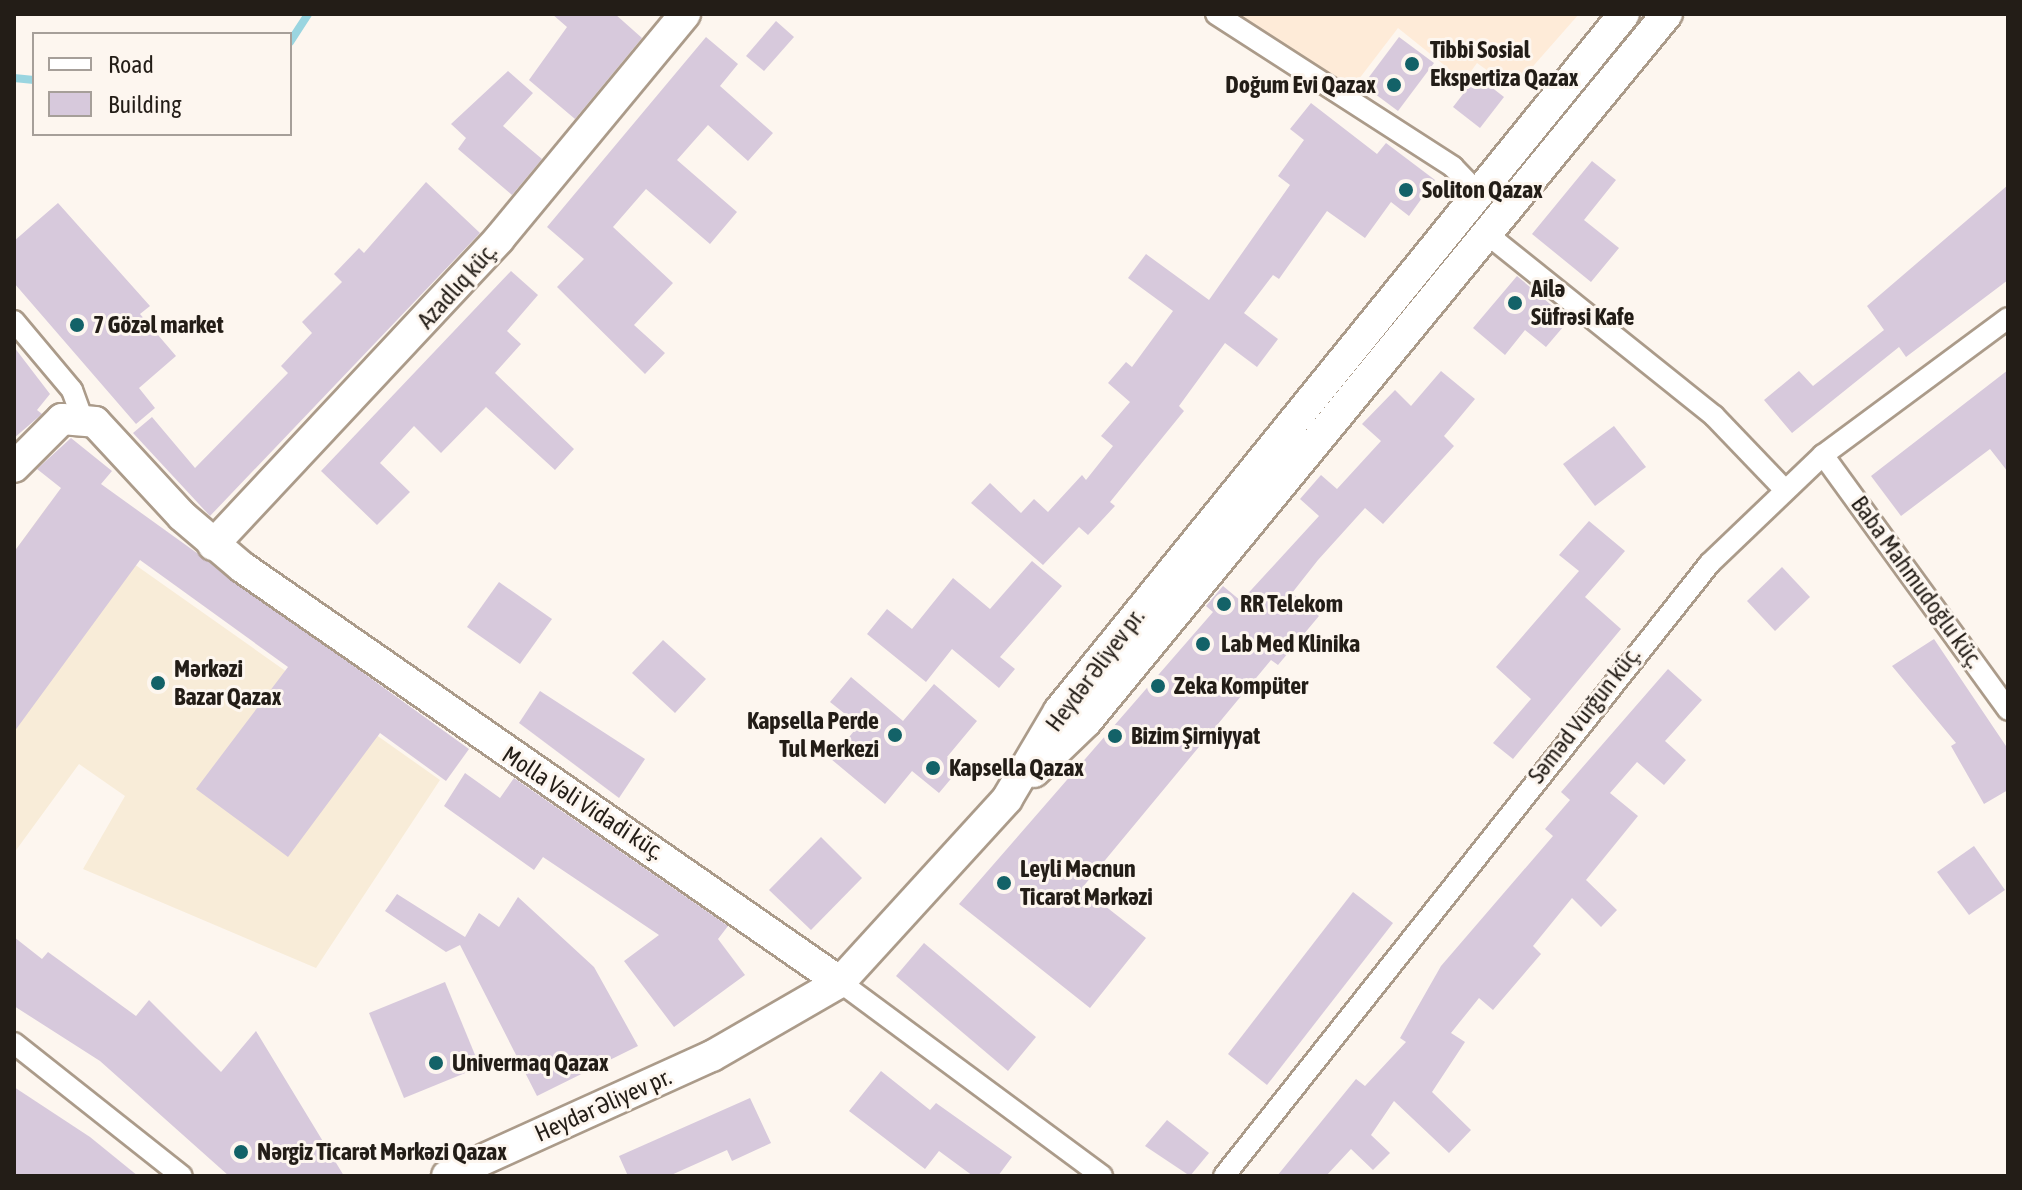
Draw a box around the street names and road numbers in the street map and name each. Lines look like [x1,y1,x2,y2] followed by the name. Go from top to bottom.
[411,237,503,335] street label: Azadlıq küç.
[1845,490,1989,674] street label: Baba Mahmudoğlu küç.
[1039,603,1151,737] street label: Heydər Əliyev pr.
[1522,641,1646,789] street label: Səməd Vurğun küç.
[497,740,669,866] street label: Molla Vəli Vidadi küç.
[530,1062,676,1148] street label: Heydər Əliyev pr.

